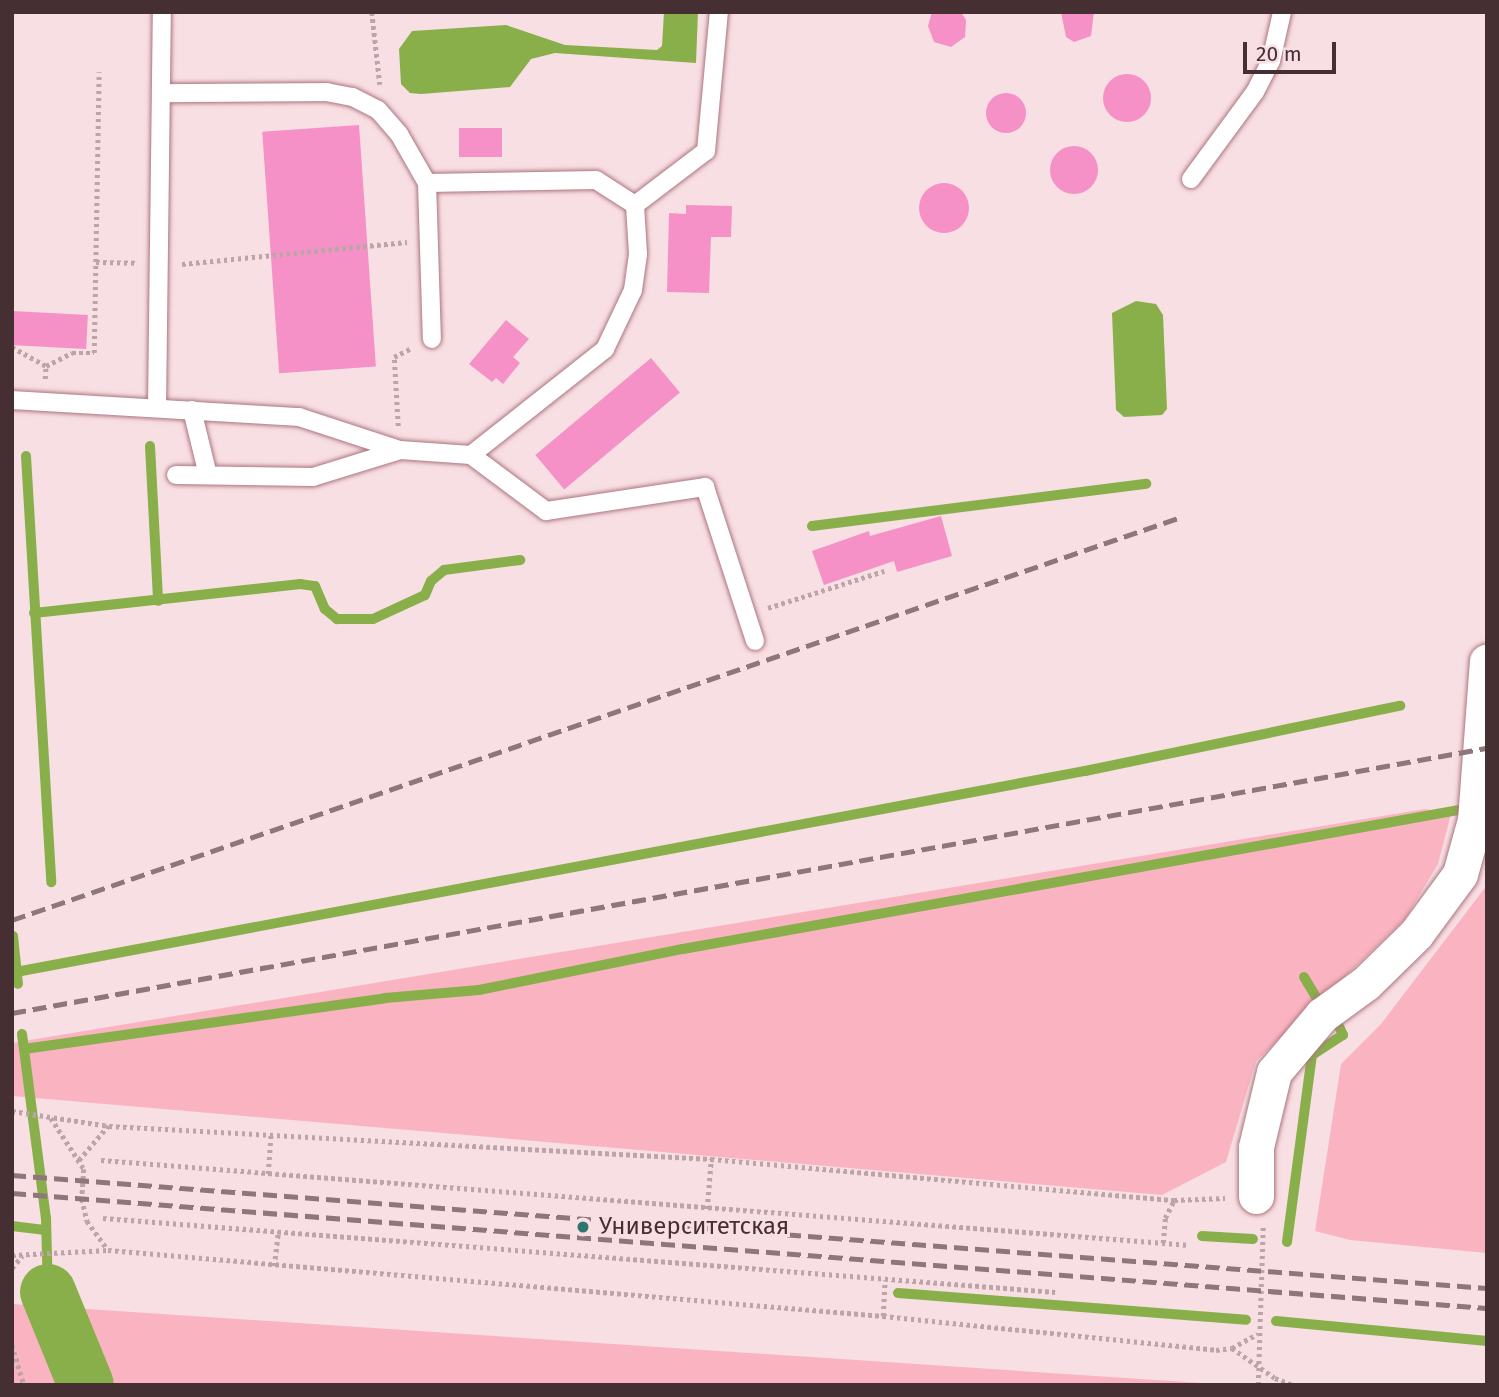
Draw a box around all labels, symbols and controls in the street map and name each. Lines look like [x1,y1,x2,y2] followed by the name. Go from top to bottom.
[1247,28,1340,72] scale bar
[1256,41,1302,67] text: 20 m
[599,1213,789,1241] place label: Университетская
[573,1217,593,1237] marker: Университетская

